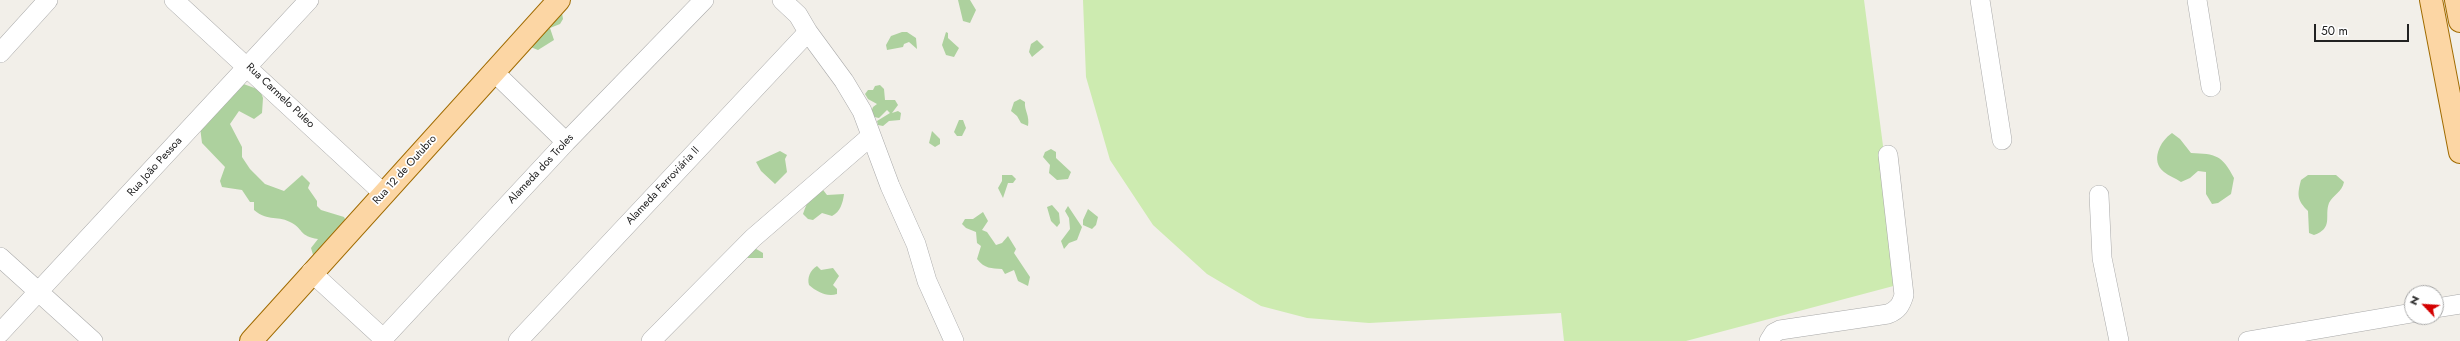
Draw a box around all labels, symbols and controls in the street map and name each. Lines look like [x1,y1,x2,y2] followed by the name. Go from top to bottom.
[2316,16,2411,42] scale bar
[2321,22,2348,40] text: 50 m
[243,61,317,131] street label: Rua Carmelo Puleo
[505,131,577,207] street label: Alameda dos Troles
[370,133,440,207] street label: Rua 12 de Outubro
[125,135,185,199] street label: Rua João Pessoa
[623,144,703,228] street label: Alameda Ferroviária II
[2404,285,2444,325] north arrow
[2405,293,2423,308] text: N

